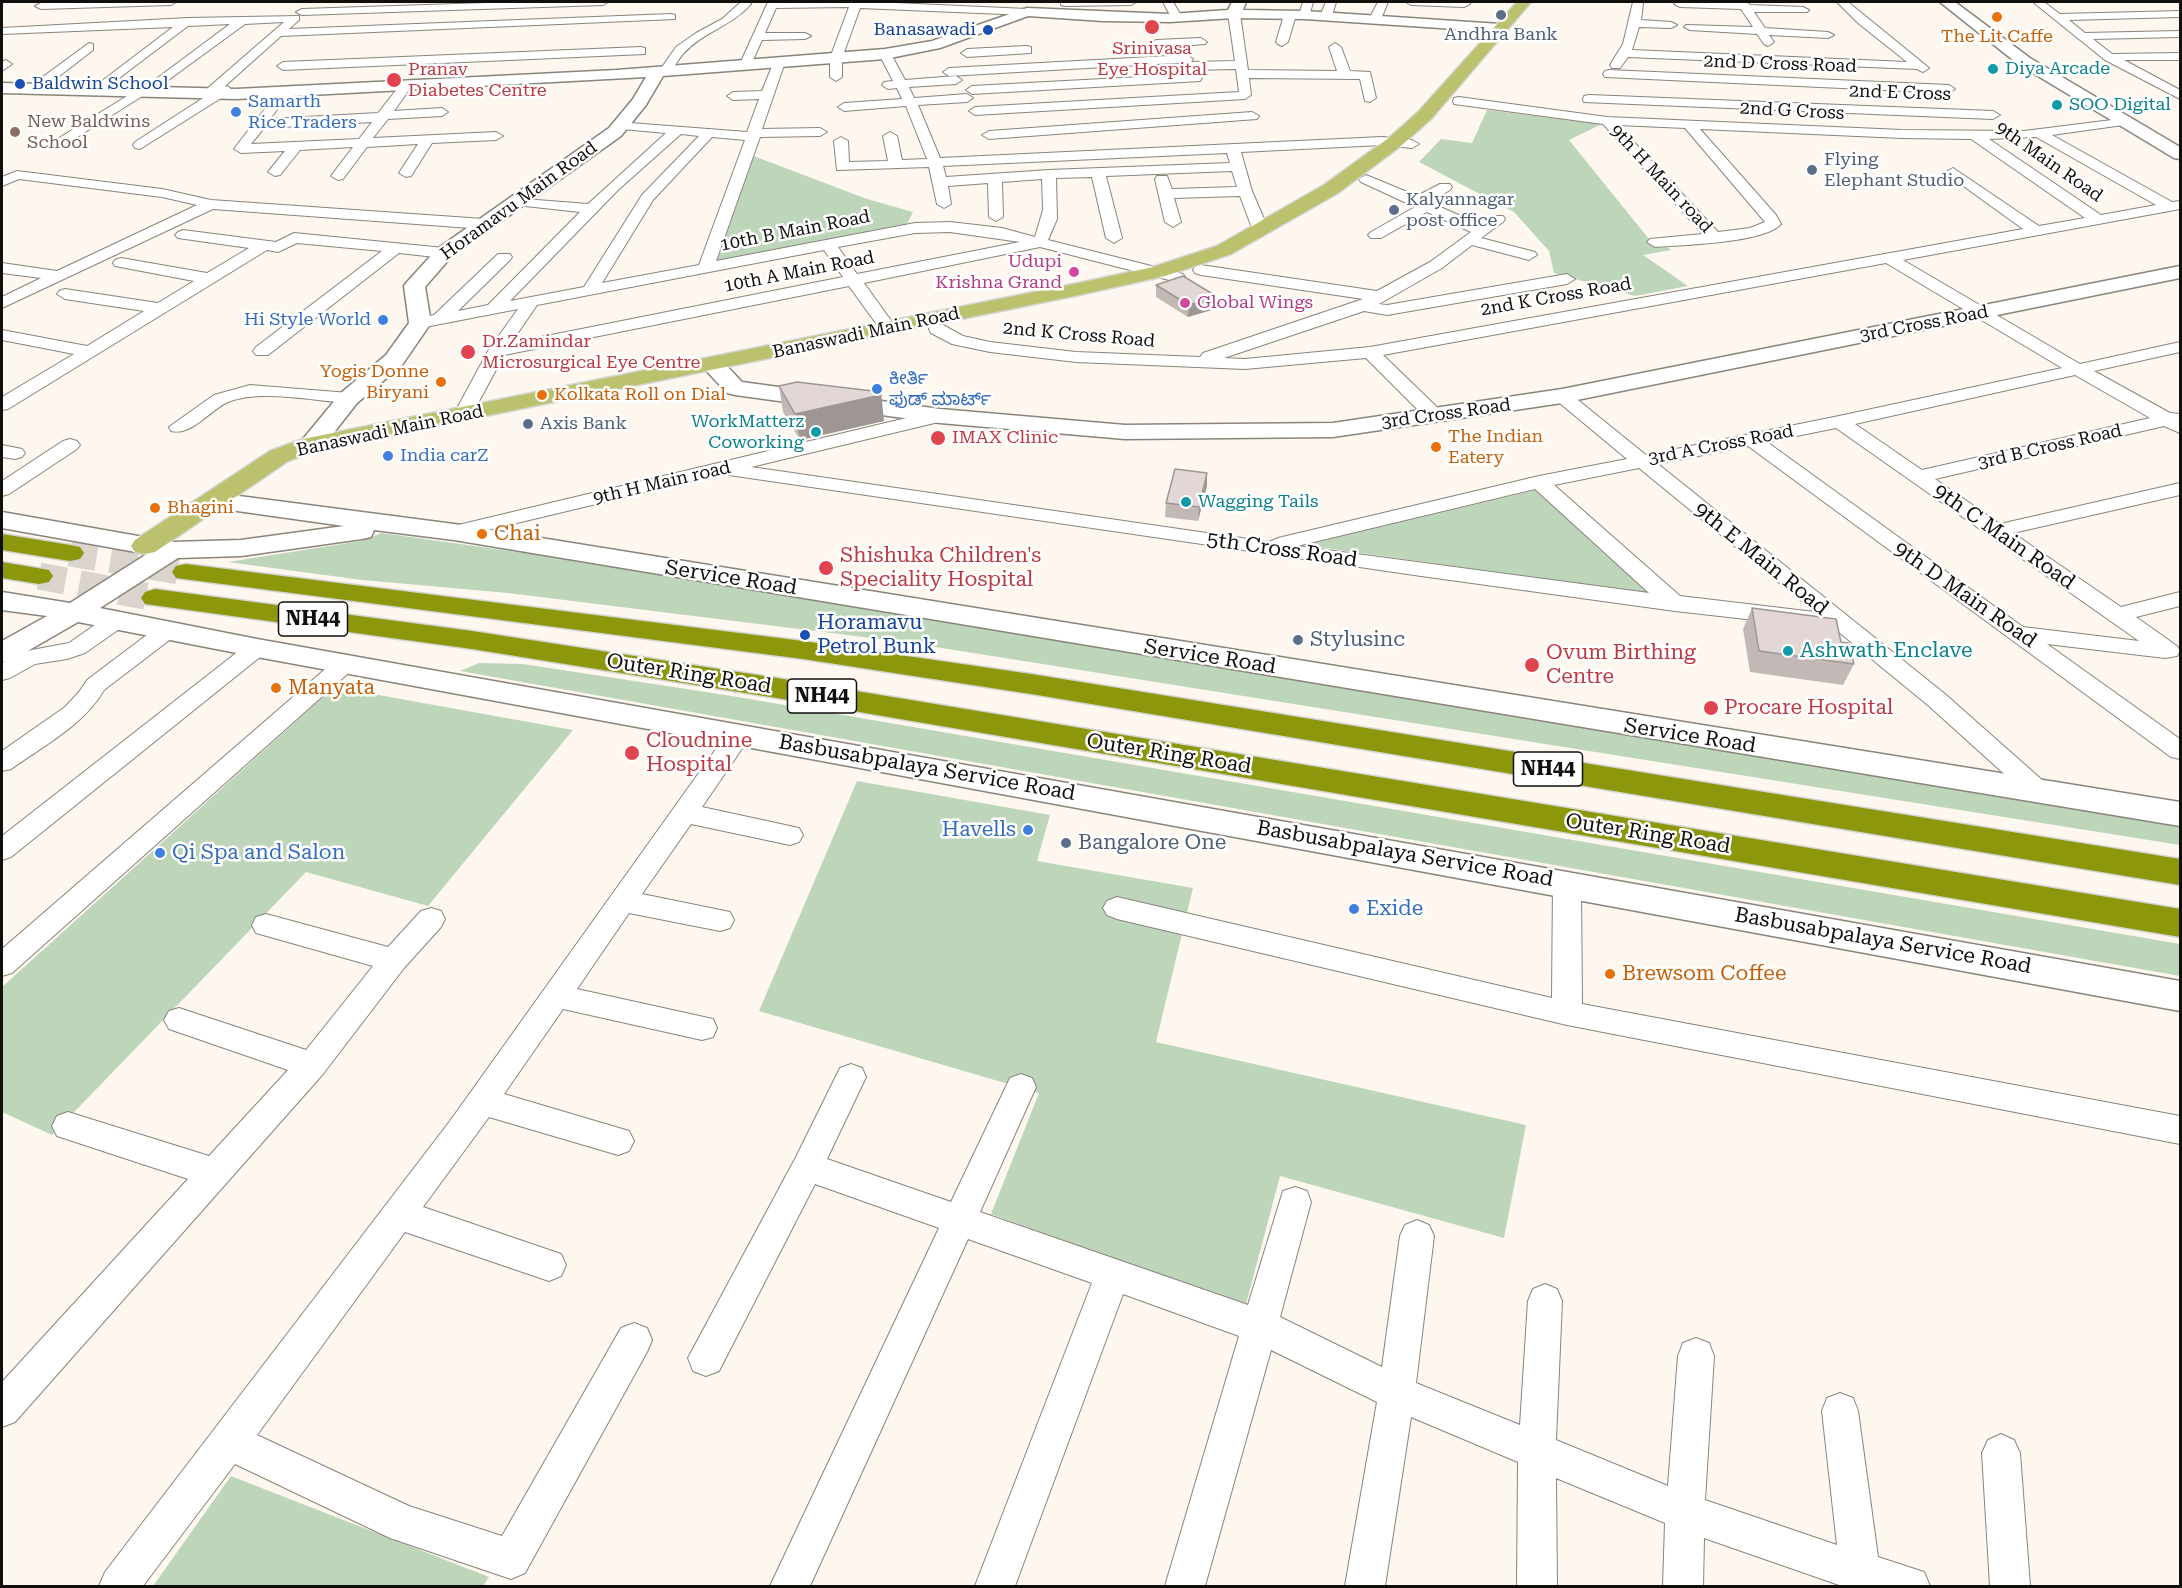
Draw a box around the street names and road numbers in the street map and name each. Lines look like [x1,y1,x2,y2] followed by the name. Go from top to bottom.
[1703,51,1857,77] street label: 2nd D Cross Road
[1849,80,1951,106] street label: 2nd E Cross
[1739,97,1845,125] street label: 2nd G Cross
[1991,117,2107,207] street label: 9th Main Road
[1605,120,1717,238] street label: 9th H Main road
[437,137,601,265] street label: Horamavu Main Road
[718,206,872,256] street label: 10th B Main Road
[722,247,876,297] street label: 10th A Main Road
[1479,273,1633,321] street label: 2nd K Cross Road
[1858,301,1990,347] street label: 3rd Cross Road
[771,303,961,363] street label: Banaswadi Main Road
[1002,318,1156,352] street label: 2nd K Cross Road
[1380,394,1512,434] street label: 3rd Cross Road
[295,401,485,461] street label: Banaswadi Main Road
[1647,420,1795,470] street label: 3rd A Cross Road
[1976,420,2124,474] street label: 3rd B Cross Road
[591,457,733,509] street label: 9th H Main road
[1928,479,2080,595] street label: 9th C Main Road
[1689,497,1833,621] street label: 9th E Main Road
[1205,527,1359,573] street label: 5th Cross Road
[1889,536,2041,654] street label: 9th D Main Road
[663,555,799,601] street label: Service Road
[278,602,348,636] road number: NH44
[1142,634,1278,680] street label: Service Road
[605,649,773,699] street label: Outer Ring Road
[788,679,856,713] road number: NH44
[1622,713,1758,759] street label: Service Road
[777,729,1077,807] street label: Basbusabpalaya Service Road
[1085,729,1253,779] street label: Outer Ring Road
[1514,752,1582,786] road number: NH44
[1564,809,1732,859] street label: Outer Ring Road
[1255,815,1555,893] street label: Basbusabpalaya Service Road
[1733,902,2033,980] street label: Basbusabpalaya Service Road

